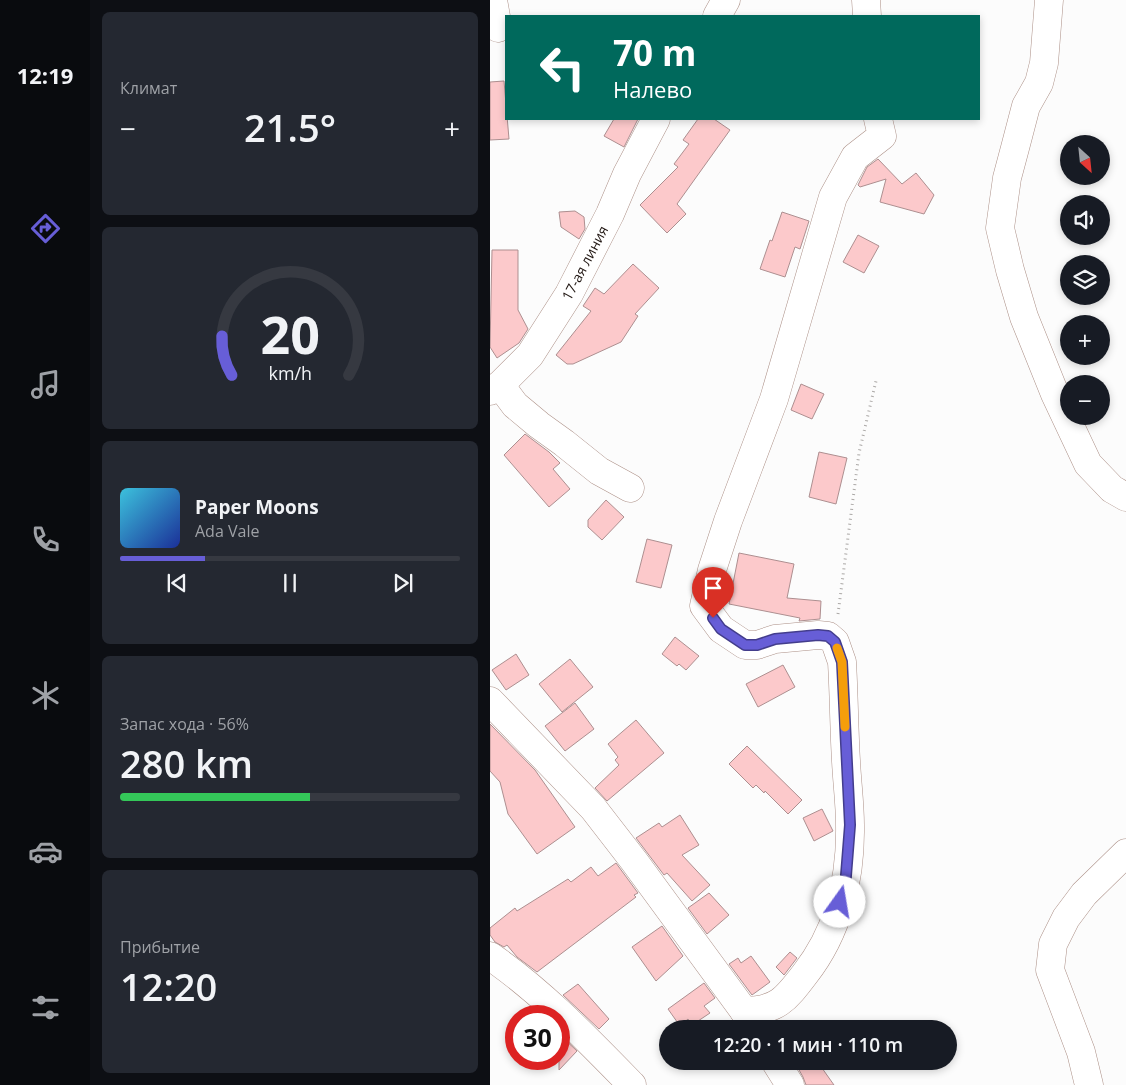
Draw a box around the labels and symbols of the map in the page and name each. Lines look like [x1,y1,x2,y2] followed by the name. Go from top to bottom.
[1060,135,1110,185] north arrow
[557,222,612,303] street label: 17-ая линия
[692,567,734,618] pin
[813,875,865,927] position arrow
[505,1005,570,1070] speed limit sign: 30

